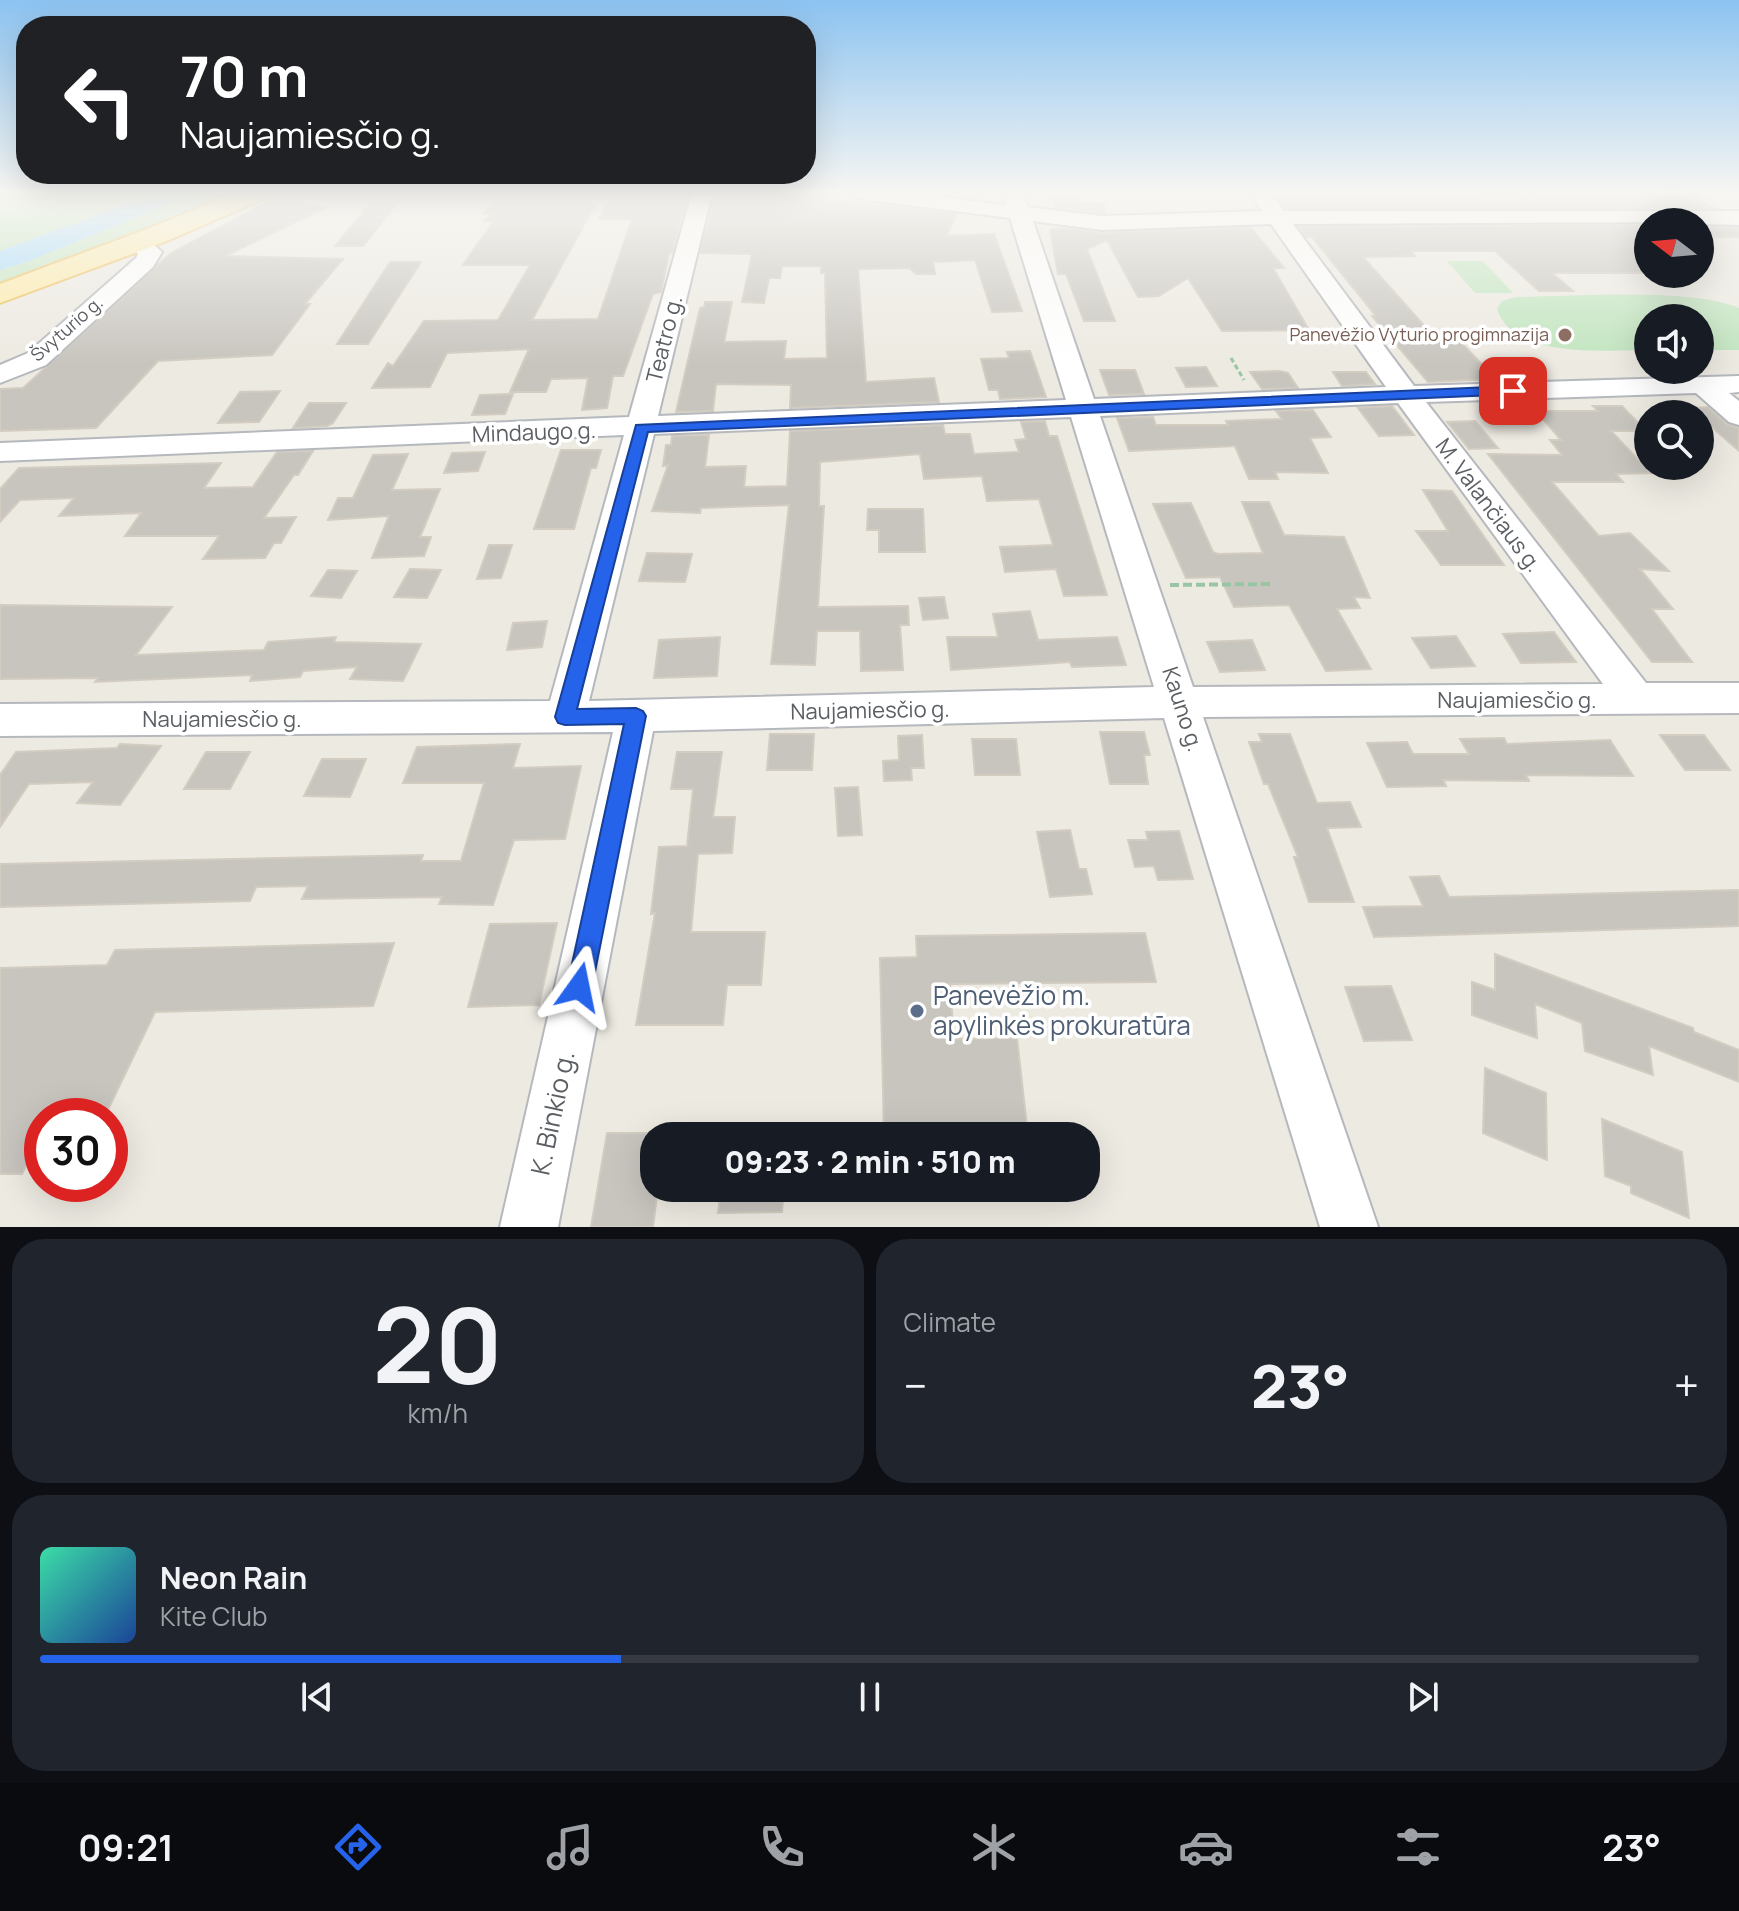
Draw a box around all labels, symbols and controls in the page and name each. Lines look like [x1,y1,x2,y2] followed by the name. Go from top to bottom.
[180,37,308,114] text: 70 m
[48,48,152,152] icon: left
[180,110,441,159] text: Naujamiesčio g.
[1634,208,1714,288] north arrow
[1634,208,1714,480] map controls
[25,290,108,366] street label: Švyturio g.
[639,292,689,386] street label: Teatro g.
[1634,304,1714,384] button: sound
[1290,322,1549,346] place label: Panevėžio Vyturio progimnazija
[1556,326,1574,344] marker: Panevėžio Vyturio progimnazija
[1479,357,1547,425] pin
[1491,369,1535,413] icon: arrive
[1634,400,1714,480] button: search
[472,415,596,449] street label: Mindaugo g.
[1429,432,1549,578] street label: M. Valančiaus g.
[1155,663,1211,755] street label: Kauno g.
[1437,685,1597,715] street label: Naujamiesčio g.
[790,694,950,726] street label: Naujamiesčio g.
[142,704,302,734] street label: Naujamiesčio g.
[537,945,621,1029] position arrow
[933,977,1191,1043] place label: Panevėžio m. apylinkės prokuratūra
[908,1002,926,1020] marker: Panevėžio m. apylinkės prokuratūra
[521,1047,583,1178] street label: K. Binkio g.
[24,1098,128,1202] speed limit sign: 30
[725,1141,1015,1182] text: 09:23 · 2 min · 510 m
[373,1272,503,1414] text: 20
[904,1304,996,1340] text: Climate
[1251,1344,1350,1426] text: 23°
[904,1355,927,1415] text: −
[1674,1355,1699,1415] text: +
[408,1395,468,1431] text: km/h
[160,1557,307,1598] text: Neon Rain
[160,1598,267,1634] text: Kite Club
[295,1675,339,1719] icon: previous
[848,1675,892,1719] icon: pause
[1401,1675,1445,1719] icon: next
[330,1819,386,1875] icon: directions
[542,1819,598,1875] icon: music
[754,1819,810,1875] icon: phone
[966,1819,1022,1875] icon: climate
[1178,1819,1234,1875] icon: car
[1390,1819,1446,1875] icon: filters
[78,1823,174,1872] text: 09:21
[1602,1823,1661,1872] text: 23°

